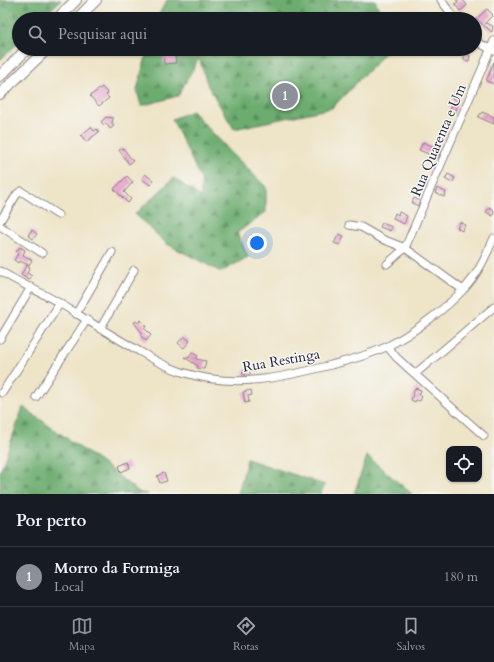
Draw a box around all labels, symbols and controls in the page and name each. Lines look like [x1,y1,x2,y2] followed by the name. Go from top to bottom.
[12,12,482,56] search box
[26,23,48,45] icon: search
[58,24,147,44] text: Pesquisar aqui
[272,81,298,111] pin: 1
[406,81,471,199] street label: Rua Quarenta e Um
[247,233,267,253] your location
[241,344,321,377] street label: Rua Restinga
[446,446,482,482] map controls
[446,446,482,482] button: locate
[16,509,86,532] text: Por perto
[54,558,180,578] text: Morro da Formiga
[26,568,32,586] text: 1
[444,568,478,586] text: 180 m
[54,578,84,596] text: Local
[69,615,95,654] tab: Mapa
[233,615,258,654] tab: Rotas
[397,615,425,654] tab: Salvos

